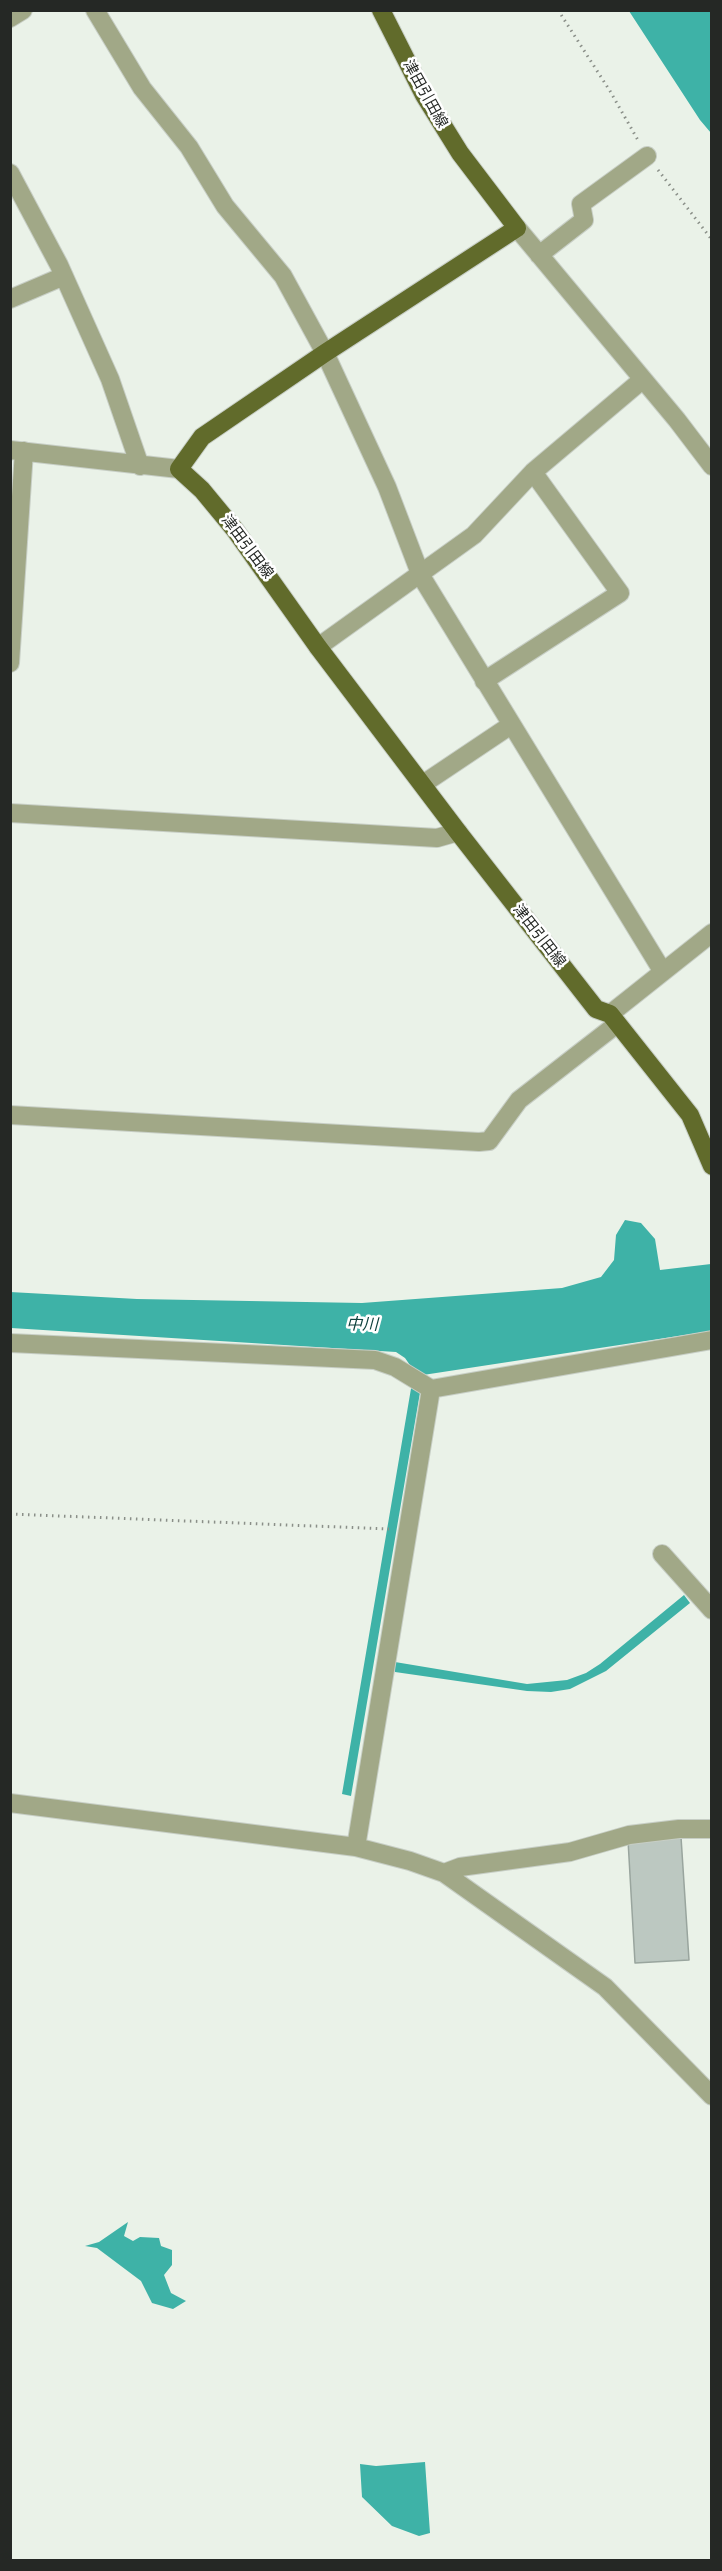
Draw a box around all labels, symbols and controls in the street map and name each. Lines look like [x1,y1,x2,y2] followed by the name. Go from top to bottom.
[399,57,451,131] street label: 津田引田線
[217,512,277,582] street label: 津田引田線
[509,901,569,971] street label: 津田引田線
[346,1315,378,1335] water label: 中川

